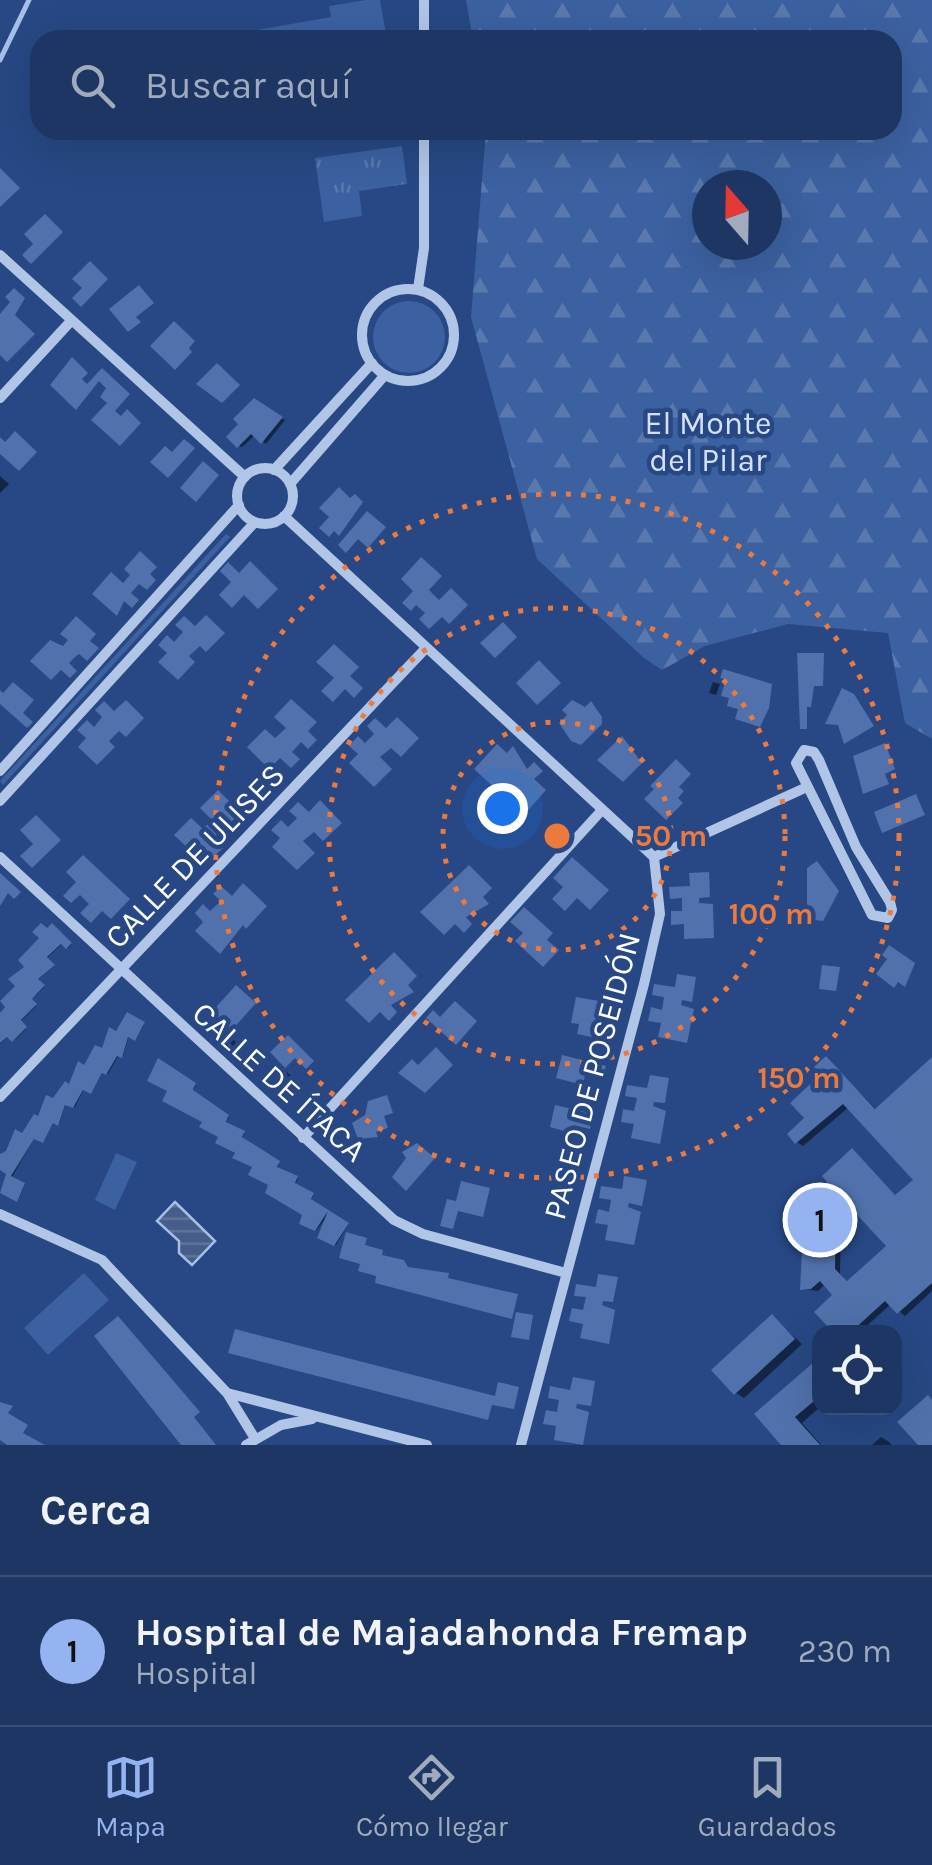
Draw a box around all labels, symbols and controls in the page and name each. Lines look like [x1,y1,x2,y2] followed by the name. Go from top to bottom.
[30,30,902,140] search box
[65,58,120,113] icon: search
[145,63,352,108] text: Buscar aquí
[692,170,782,260] north arrow
[645,405,771,479] park label: El Monte del Pilar
[98,756,292,956] street label: CALLE DE ULISES
[477,783,528,834] your location
[539,818,575,854] centre of rings
[635,818,707,854] text: 50 m
[729,896,813,932] text: 100 m
[534,928,648,1223] street label: PASEO DE POSEIDÓN
[185,993,375,1169] street label: CALLE DE ÍTACA
[757,1060,841,1096] text: 150 m
[788,1182,852,1258] pin: 1
[812,1325,902,1415] map controls
[812,1325,902,1415] button: locate
[40,1485,152,1535] text: Cerca
[135,1610,748,1655] text: Hospital de Majadahonda Fremap
[67,1633,78,1670] text: 1
[798,1633,892,1670] text: 230 m
[135,1655,258,1692] text: Hospital
[95,1750,166,1843] tab: Mapa
[356,1750,508,1843] tab: Cómo llegar
[698,1750,837,1843] tab: Guardados

